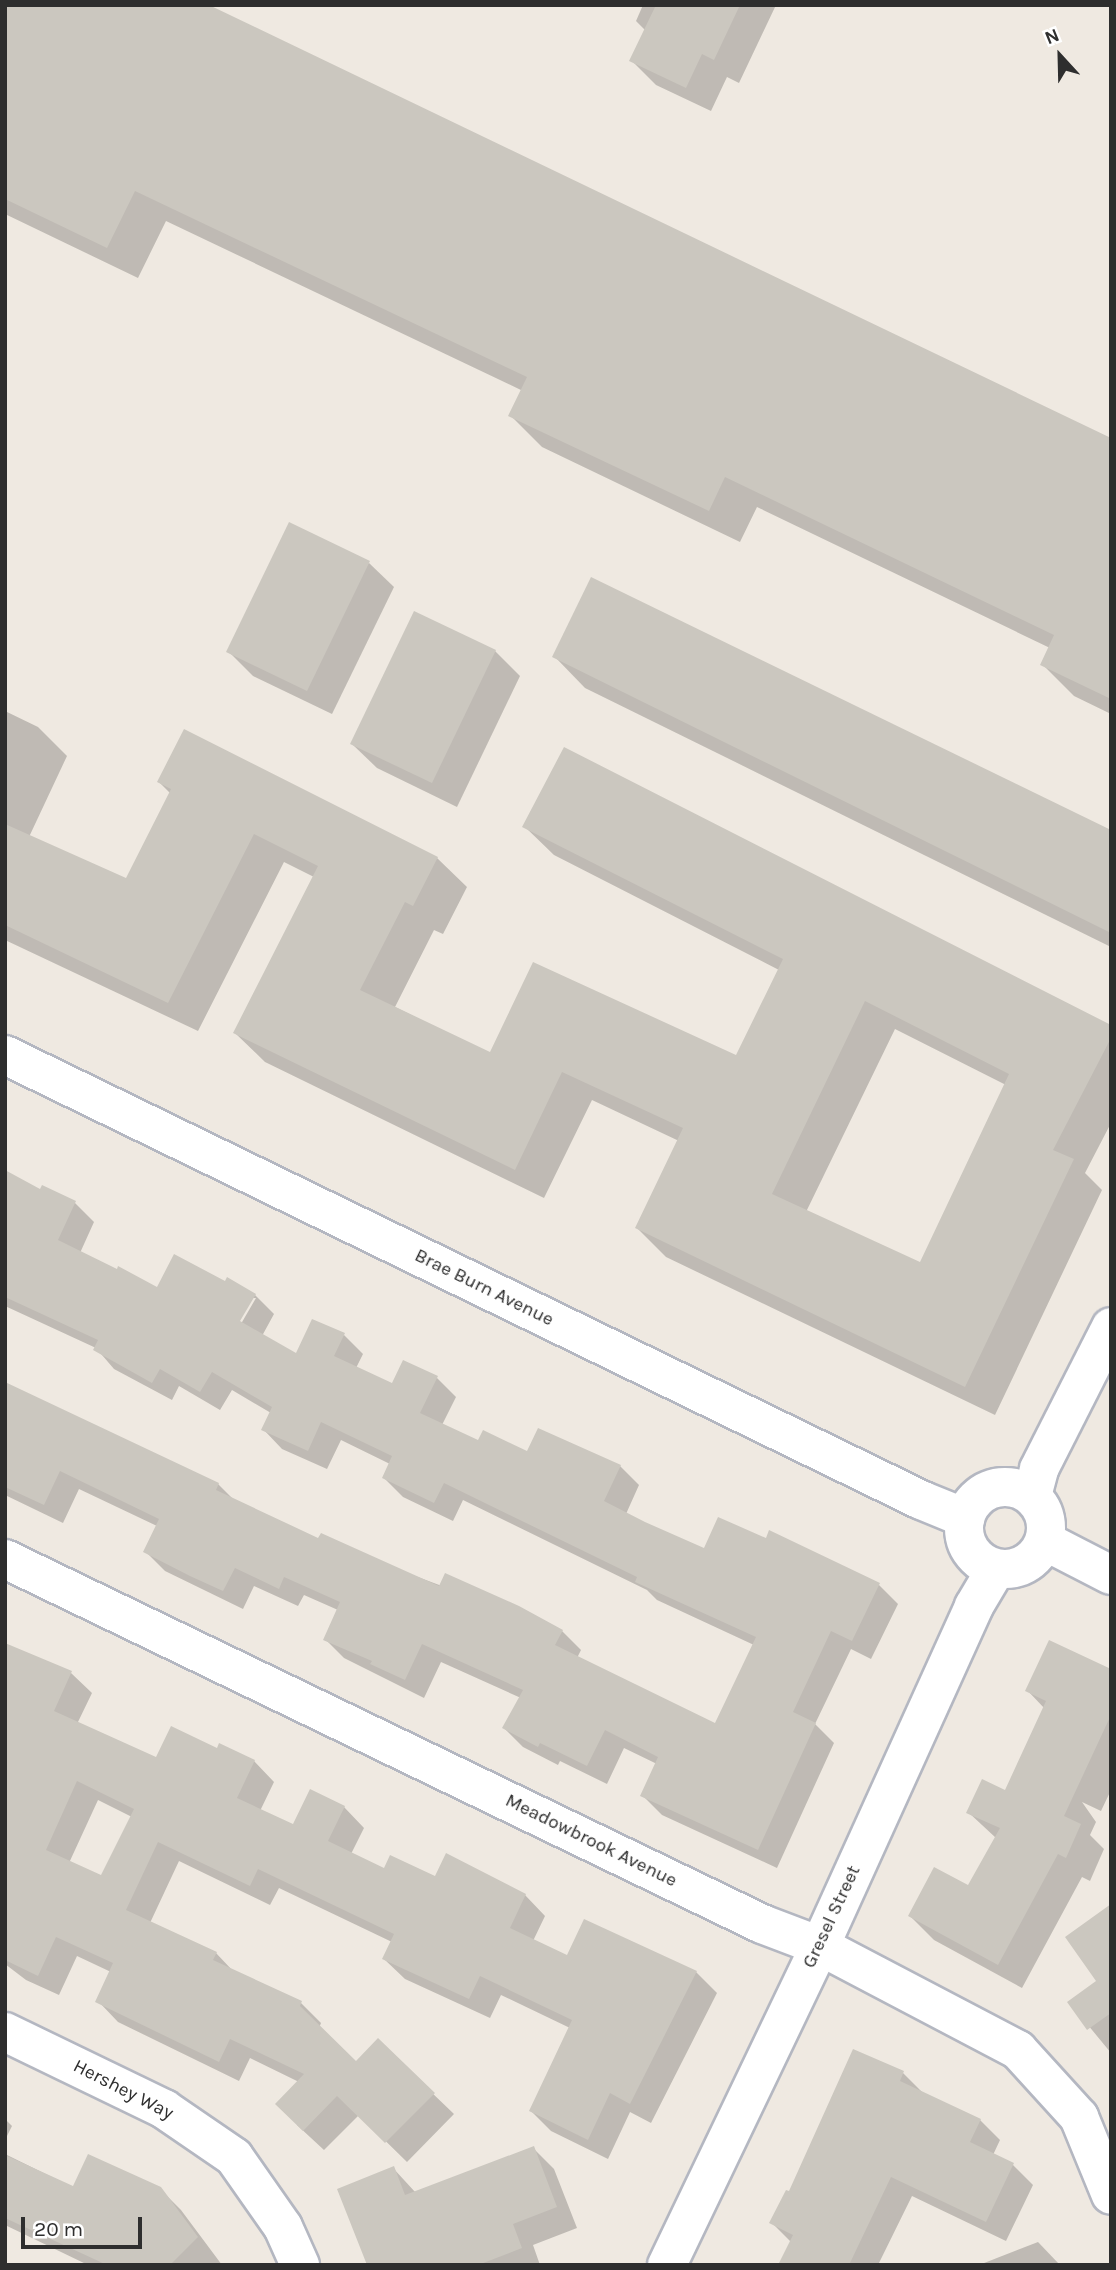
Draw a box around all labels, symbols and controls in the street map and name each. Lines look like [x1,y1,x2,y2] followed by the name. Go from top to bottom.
[1025,21,1095,91] north arrow
[1042,24,1063,49] text: N
[411,1244,557,1332] street label: Brae Burn Avenue
[501,1789,681,1893] street label: Meadowbrook Avenue
[798,1862,866,1972] street label: Gresel Street
[69,2055,177,2125] street label: Hershey Way
[24,2204,145,2248] scale bar
[34,2217,83,2241] text: 20 m

